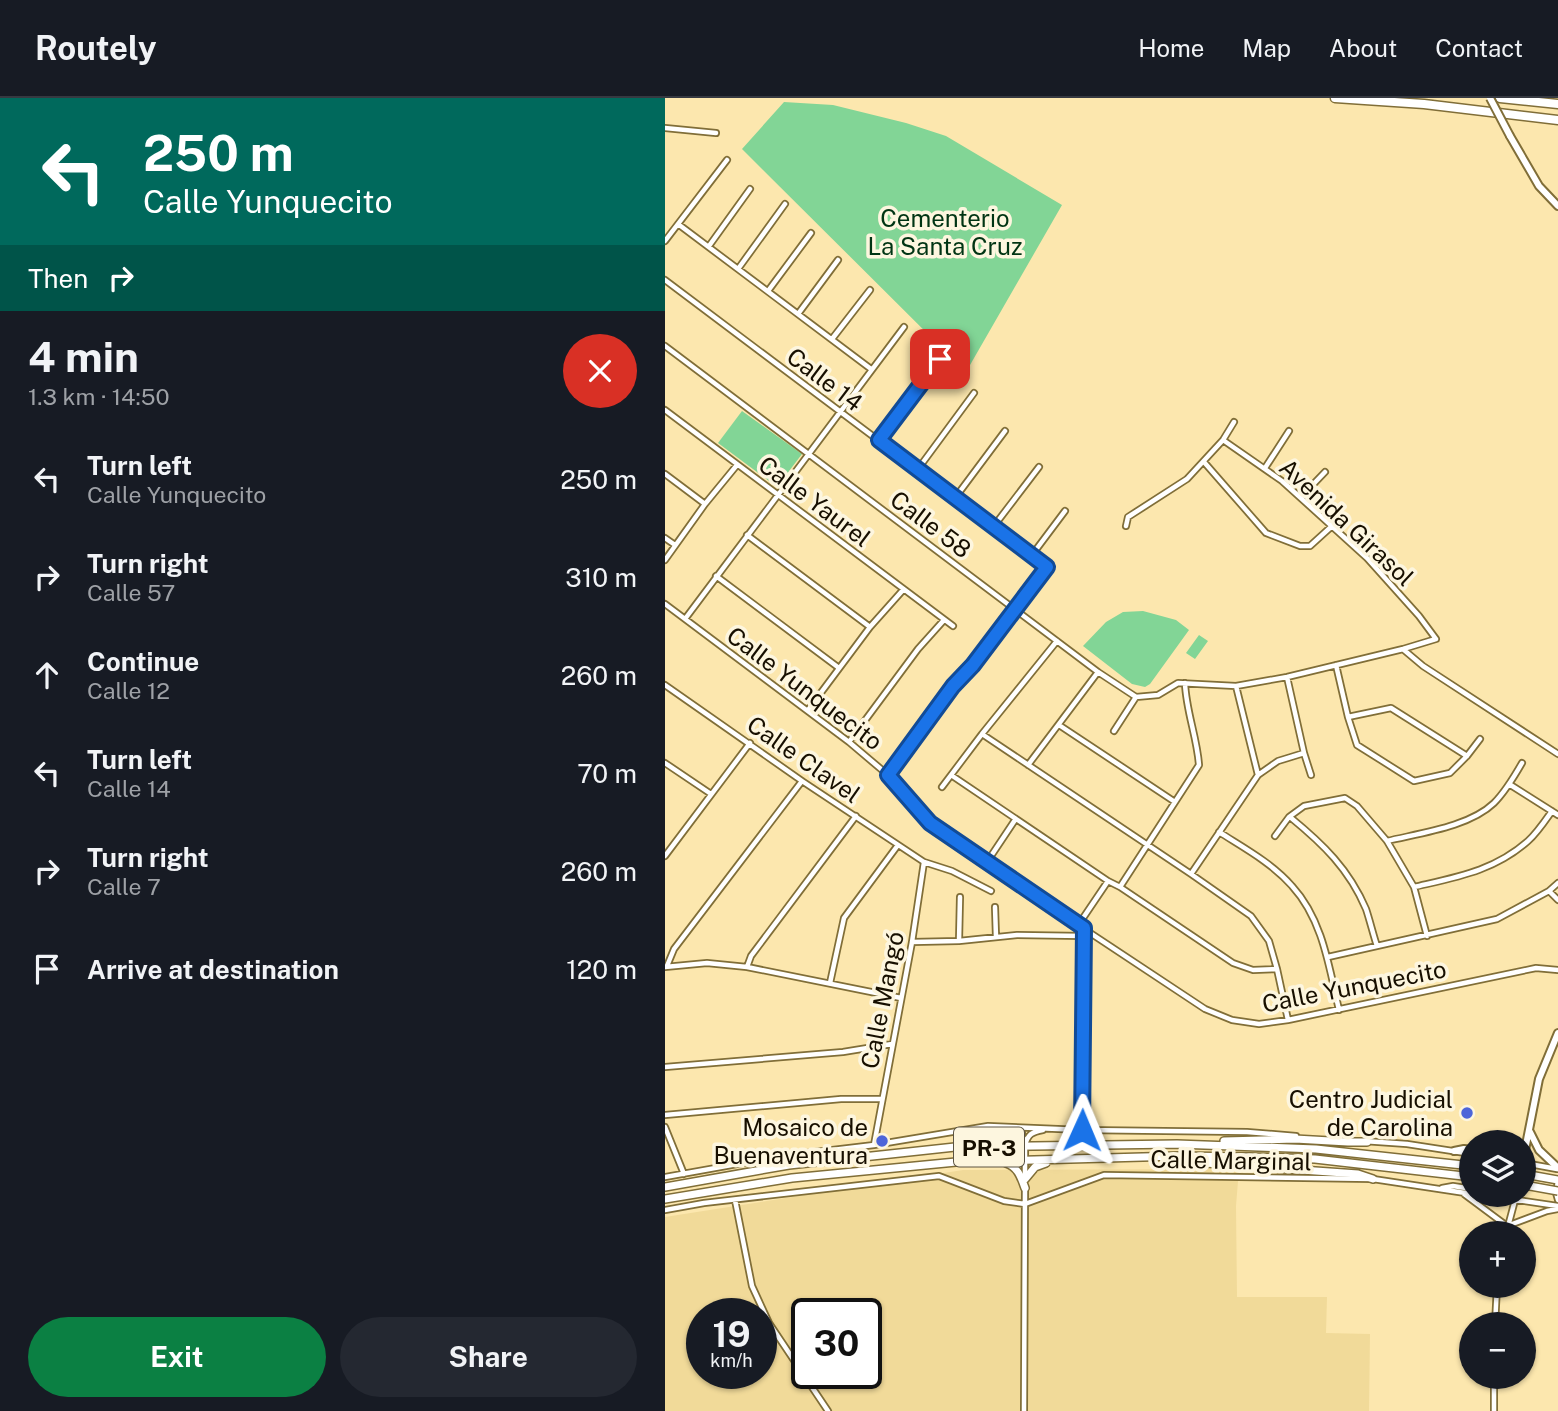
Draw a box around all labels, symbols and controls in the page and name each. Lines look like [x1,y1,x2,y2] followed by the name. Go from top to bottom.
[35,29,157,67] text: Routely
[1138,34,1204,62] text: Home
[1242,34,1291,62] text: Map
[1329,34,1397,62] text: About
[1435,34,1523,62] text: Contact
[143,124,294,182] text: 250 m
[28,126,119,217] icon: left
[143,183,392,220] text: Calle Yunquecito
[868,204,1022,260] park label: Cementerio La Santa Cruz
[102,259,140,297] icon: right
[28,263,88,294] text: Then
[910,329,970,389] pin
[28,332,139,381] text: 4 min
[563,334,637,408] button: close
[921,340,959,378] icon: arrive
[782,342,868,416] street label: Calle 14
[28,383,170,410] text: 1.3 km · 14:50
[87,450,192,481] text: Turn left
[753,450,877,552] street label: Calle Yaurel
[1274,453,1420,591] street label: Avenida Girasol
[28,460,66,498] icon: left
[560,464,637,495] text: 250 m
[87,481,266,508] text: Calle Yunquecito
[885,485,977,563] street label: Calle 58
[87,548,209,579] text: Turn right
[28,558,66,596] icon: right
[565,562,637,593] text: 310 m
[87,579,175,606] text: Calle 57
[722,621,888,755] street label: Calle Yunquecito
[87,646,199,677] text: Continue
[28,656,66,694] icon: ahead
[561,660,637,691] text: 260 m
[87,677,170,704] text: Calle 12
[742,710,866,808] street label: Calle Clavel
[87,744,192,775] text: Turn left
[28,754,66,792] icon: left
[577,758,637,789] text: 70 m
[87,775,171,802] text: Calle 14
[87,842,209,873] text: Turn right
[28,852,66,890] icon: right
[561,856,637,887] text: 260 m
[87,873,161,900] text: Calle 7
[855,929,909,1071] street label: Calle Mangó
[28,950,66,988] icon: arrive
[87,954,339,985] text: Arrive at destination
[566,954,637,985] text: 120 m
[1259,954,1449,1018] street label: Calle Yunquecito
[1289,1085,1453,1141] place label: Centro Judicial de Carolina
[1045,1093,1119,1167] position arrow
[1459,1105,1475,1121] marker: Centro Judicial de Carolina
[713,1113,868,1169] place label: Mosaico de Buenaventura
[954,1128,1024,1166] road number: PR-3
[1459,1130,1536,1389] map controls
[1459,1130,1536,1207] button: layers
[874,1133,890,1149] marker: Mosaico de Buenaventura
[1150,1145,1312,1175] street label: Calle Marginal
[1459,1221,1536,1298] button: +
[791,1298,882,1389] speed limit sign: 30
[1459,1312,1536,1389] button: −
[712,1314,751,1355] text: 19
[28,1317,326,1397] button: Exit
[340,1317,637,1397] button: Share
[710,1350,753,1371] text: km/h

